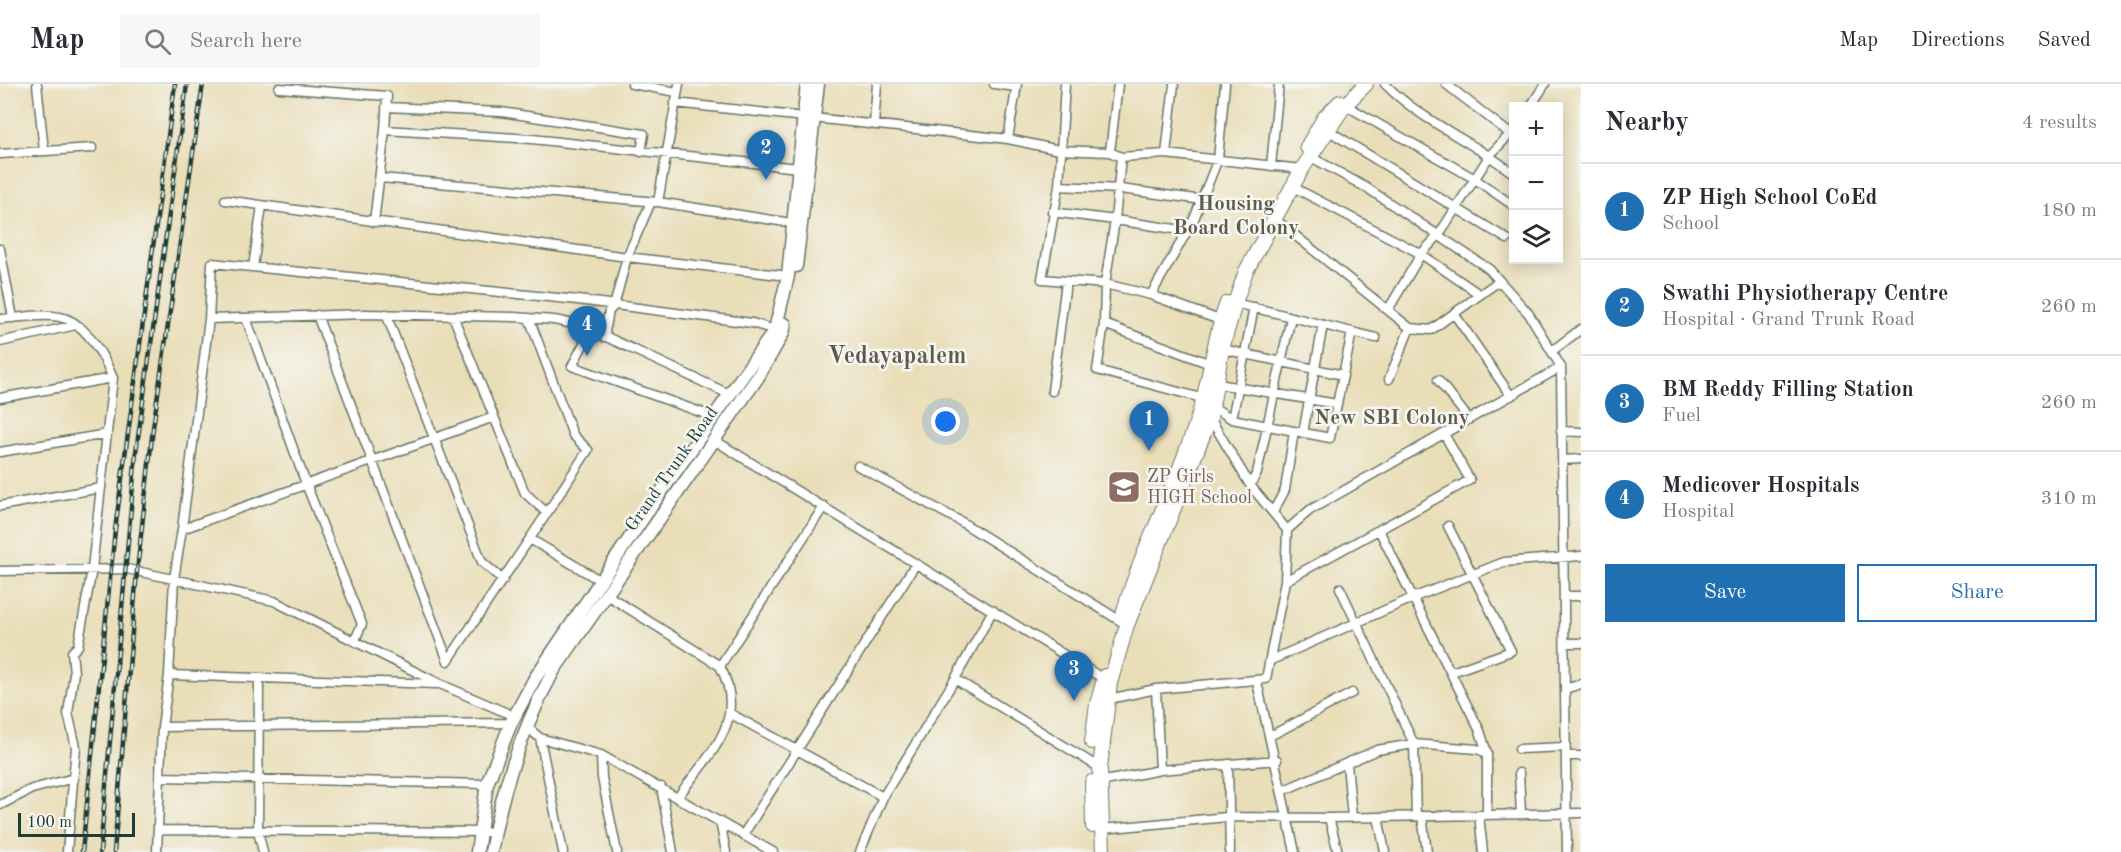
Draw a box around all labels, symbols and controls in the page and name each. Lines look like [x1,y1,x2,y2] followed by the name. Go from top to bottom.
[120,14,540,68] search box
[141,25,174,58] icon: search
[30,27,84,55] text: Map
[189,30,302,52] text: Search here
[1839,30,1878,51] text: Map
[1911,30,2005,51] text: Directions
[2038,30,2091,51] text: Saved
[1509,102,1563,264] map controls
[1509,102,1563,156] button: +
[1605,110,1689,136] text: Nearby
[2022,113,2097,133] text: 4 results
[746,130,786,180] pin: 2
[1509,156,1563,210] button: −
[1662,187,1877,209] text: ZP High School CoEd
[1173,194,1299,239] district label: Housing Board Colony
[1619,201,1630,221] text: 1
[2041,201,2097,221] text: 180 m
[1509,210,1563,264] button: layers
[1662,214,1719,234] text: School
[1662,283,1949,305] text: Swathi Physiotherapy Centre
[1619,297,1630,317] text: 2
[2041,297,2097,317] text: 260 m
[568,306,606,356] pin: 4
[1662,310,1915,330] text: Hospital · Grand Trunk Road
[827,345,967,369] district label: Vedayapalem
[1662,379,1914,401] text: BM Reddy Filling Station
[1619,393,1630,413] text: 3
[2041,393,2097,413] text: 260 m
[1130,402,1168,451] pin: 1
[622,403,722,535] street label: Grand Trunk Road
[1662,406,1701,426] text: Fuel
[931,407,960,436] your location
[1314,408,1470,429] district label: New SBI Colony
[1147,468,1252,507] place label: ZP Girls HIGH School
[1106,469,1142,505] school or university icon: ZP Girls HIGH School
[1662,475,1859,497] text: Medicover Hospitals
[1619,489,1630,509] text: 4
[2041,489,2097,509] text: 310 m
[1662,502,1734,522] text: Hospital
[1605,564,1845,622] button: Save
[1857,564,2097,622] button: Share
[1054,652,1094,701] pin: 3
[18,810,135,838] scale bar
[27,815,72,831] text: 100 m

